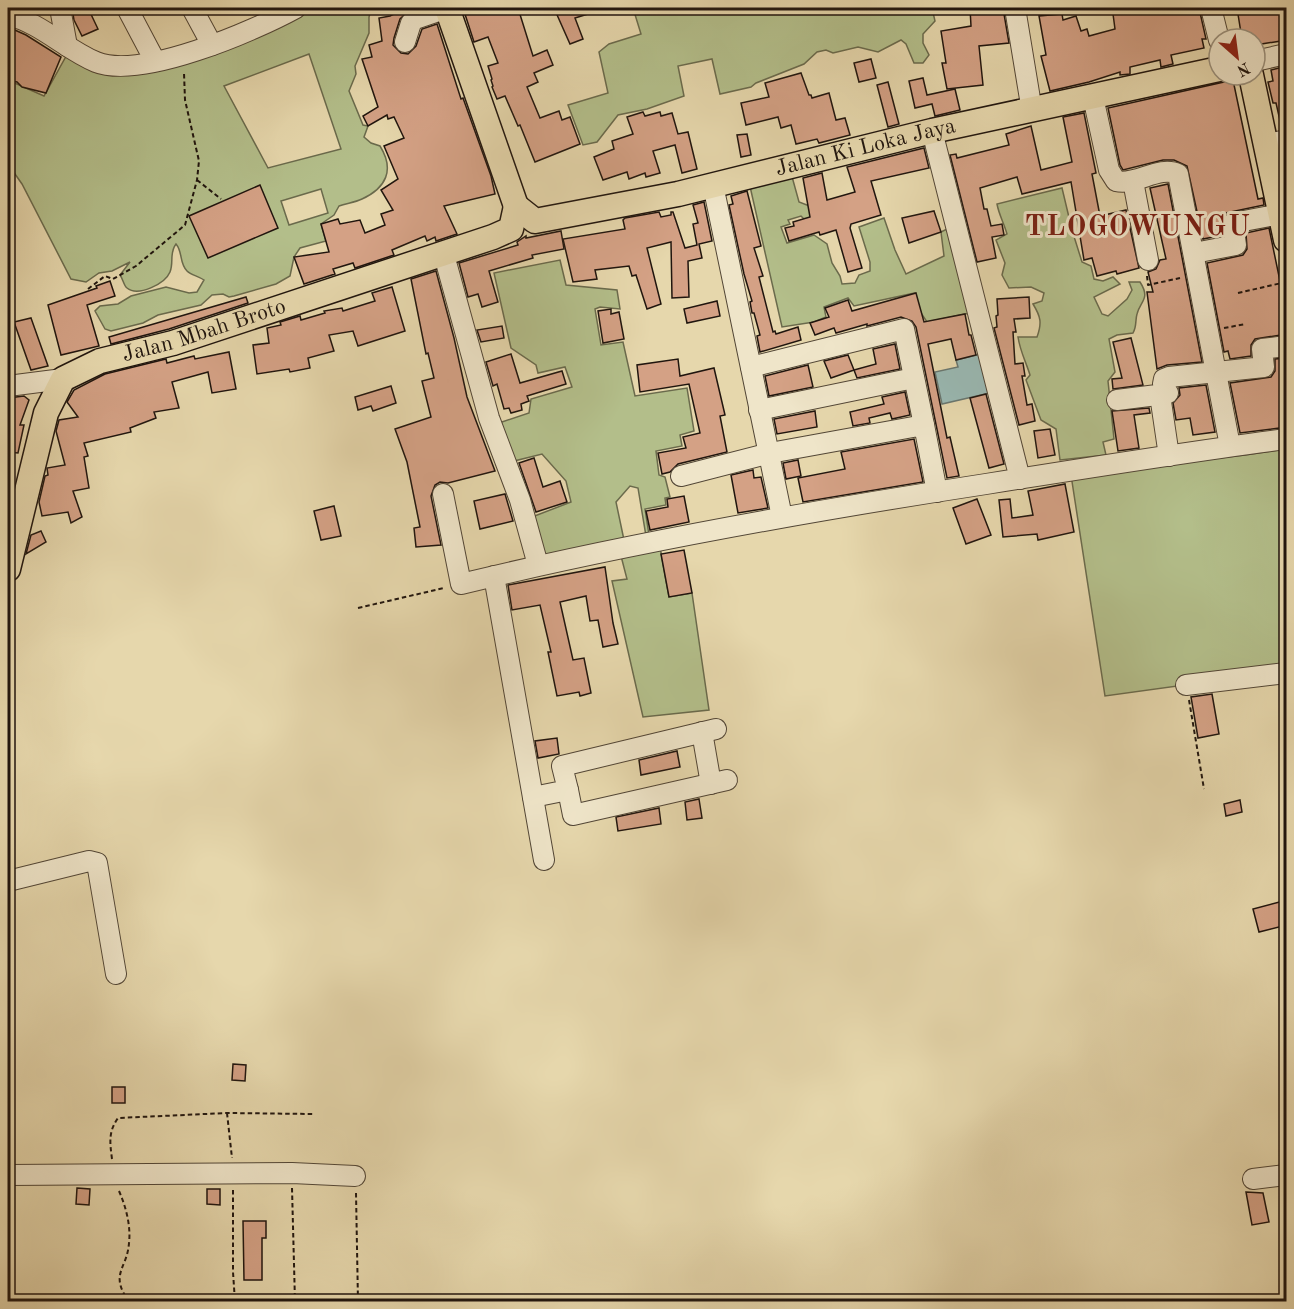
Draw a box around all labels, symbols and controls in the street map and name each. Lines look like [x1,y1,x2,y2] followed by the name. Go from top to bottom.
[1207,27,1267,87] north arrow
[1233,59,1252,79] text: N
[773,115,958,180] street label: Jalan Ki Loka Jaya
[1025,214,1251,242] district label: TLOGOWUNGU
[120,295,289,366] street label: Jalan Mbah Broto

